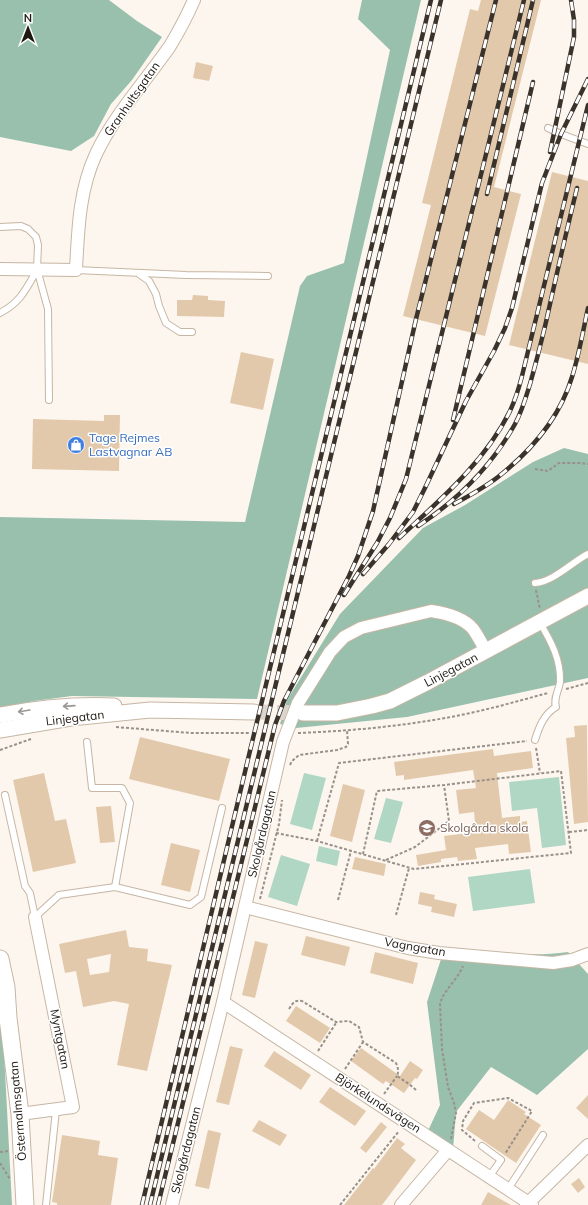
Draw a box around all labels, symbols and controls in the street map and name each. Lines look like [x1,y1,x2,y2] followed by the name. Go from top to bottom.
[8,8,48,48] north arrow
[24,11,32,25] text: N
[100,59,163,139] street label: Granhultsgatan
[89,430,172,459] place label: Tage Rejmes Lastvagnar AB
[66,435,86,455] shop icon: Tage Rejmes Lastvagnar AB
[421,649,480,690] street label: Linjegatan
[63,702,76,709] one-way arrow
[45,706,105,729] street label: Linjegatan
[18,707,31,715] one-way arrow
[244,789,279,879] street label: Skolgårdagatan
[417,818,437,838] school or university icon: Skolgårda skola
[440,820,528,835] place label: Skolgårda skola
[383,934,447,959] street label: Vagngatan
[47,1008,74,1070] street label: Myntgatan
[6,1061,29,1162] street label: Östermalmsgatan
[333,1069,424,1136] street label: Björkelundsvägen
[167,1105,204,1195] street label: Skolgårdagatan

